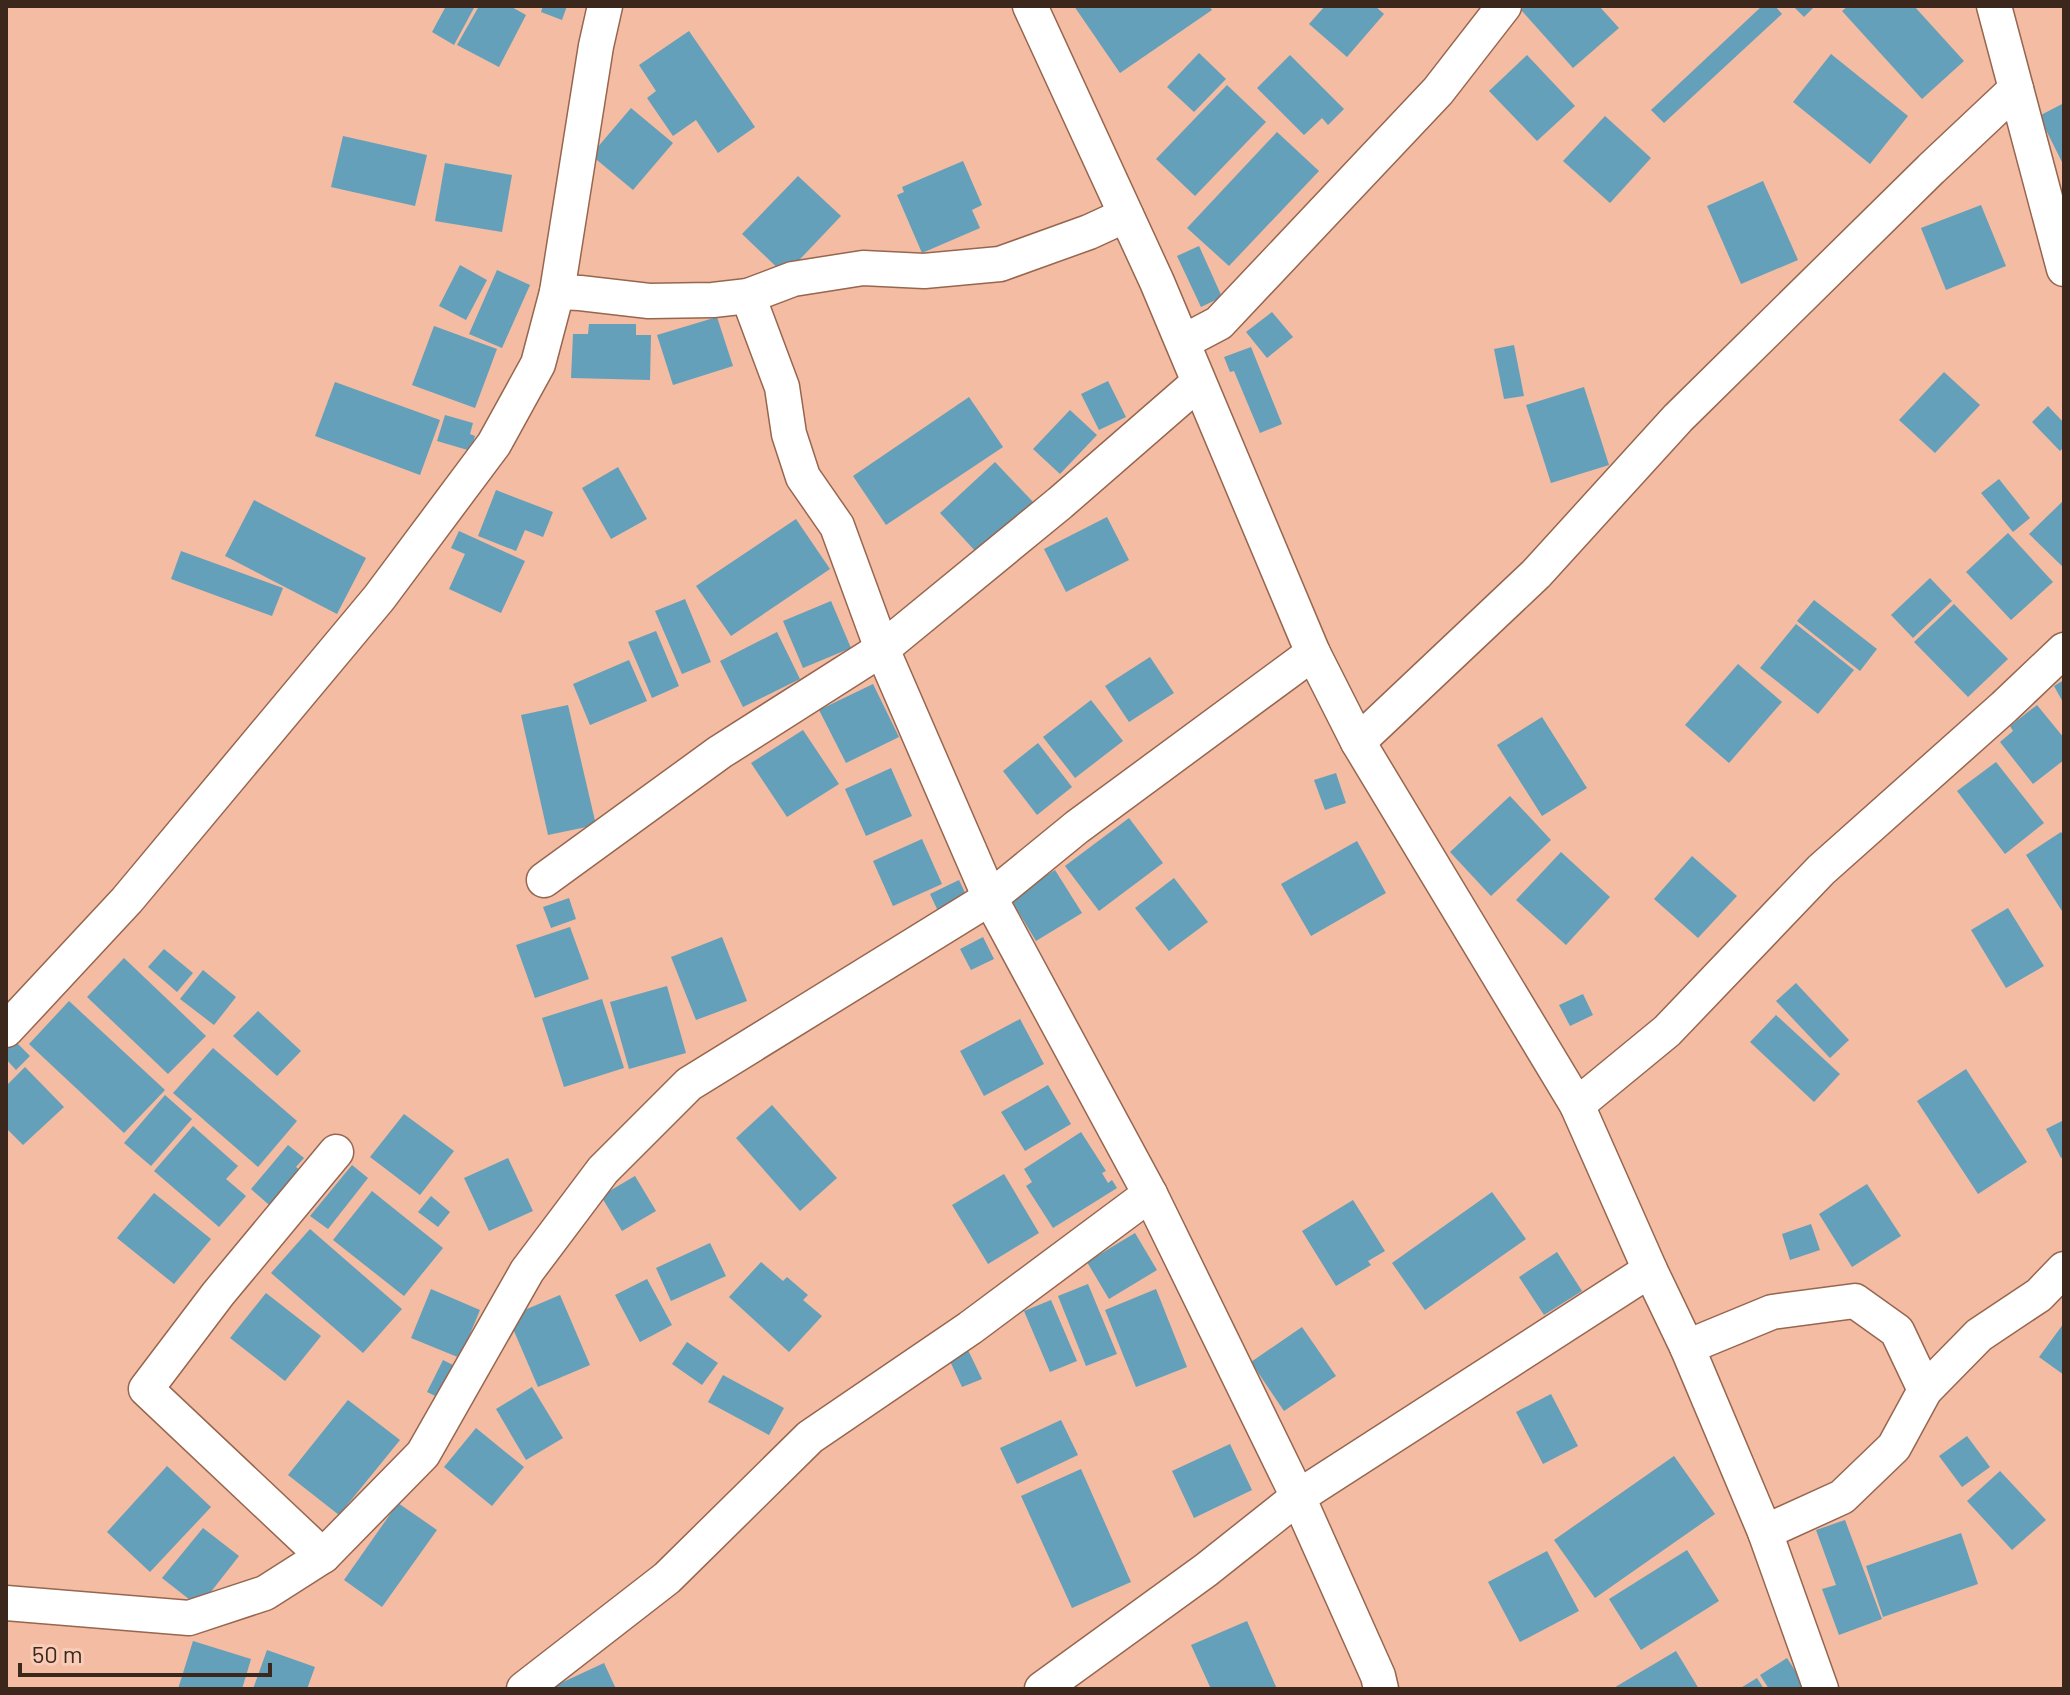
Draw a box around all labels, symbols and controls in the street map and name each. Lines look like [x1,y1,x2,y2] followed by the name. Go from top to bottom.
[20,1627,270,1677] scale bar
[32,1639,83,1668] text: 50 m

